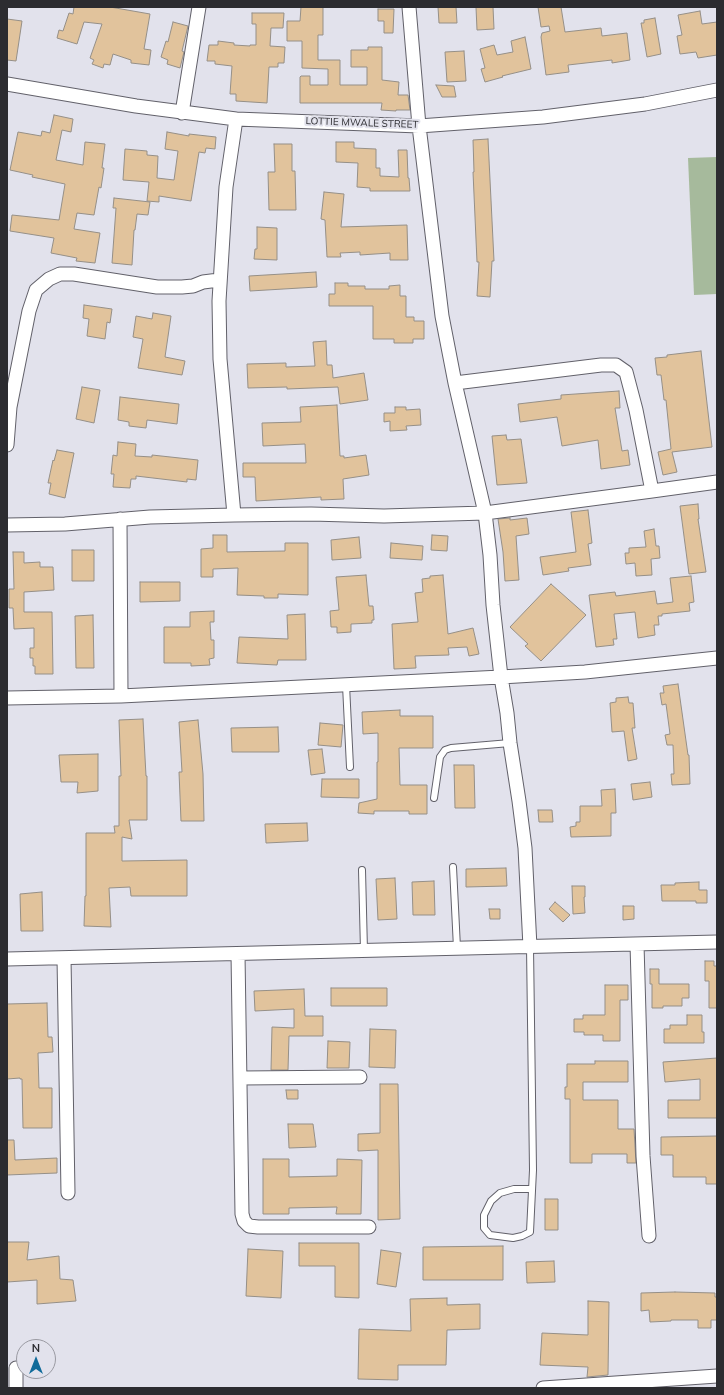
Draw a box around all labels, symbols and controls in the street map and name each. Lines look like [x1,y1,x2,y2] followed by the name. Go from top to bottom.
[305,115,419,131] street label: LOTTIE MWALE STREET
[16,1339,56,1379] north arrow
[32,1341,40,1355] text: N

